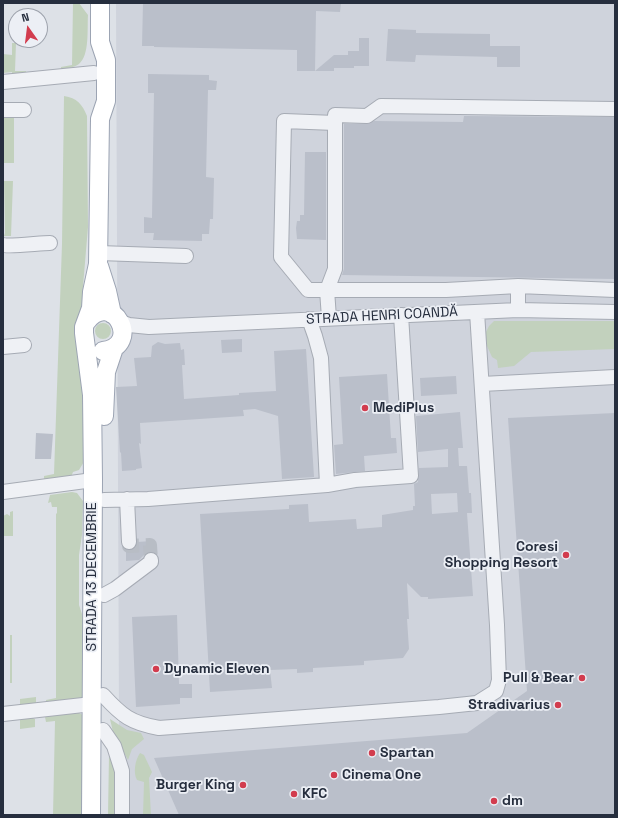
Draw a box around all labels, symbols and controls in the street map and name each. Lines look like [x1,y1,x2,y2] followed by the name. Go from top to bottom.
[8,8,48,48] north arrow
[20,10,31,25] text: N
[306,304,458,328] street label: STRADA HENRI COANDĂ
[373,400,434,416] place label: MediPlus
[360,403,370,413] marker: MediPlus
[84,502,100,652] street label: STRADA 13 DECEMBRIE
[445,539,558,572] place label: Coresi Shopping Resort
[561,550,571,560] marker: Coresi Shopping Resort
[164,661,270,677] place label: Dynamic Eleven
[151,664,161,674] marker: Dynamic Eleven
[503,670,574,686] place label: Pull & Bear
[577,673,587,683] marker: Pull & Bear
[468,697,550,713] place label: Stradivarius
[553,700,563,710] marker: Stradivarius
[380,745,434,761] place label: Spartan
[367,748,377,758] marker: Spartan
[342,767,421,783] place label: Cinema One
[329,770,339,780] marker: Cinema One
[156,777,235,793] place label: Burger King
[238,780,248,790] marker: Burger King
[302,786,327,802] place label: KFC
[289,789,299,799] marker: KFC
[502,793,523,809] place label: dm
[489,796,499,806] marker: dm

